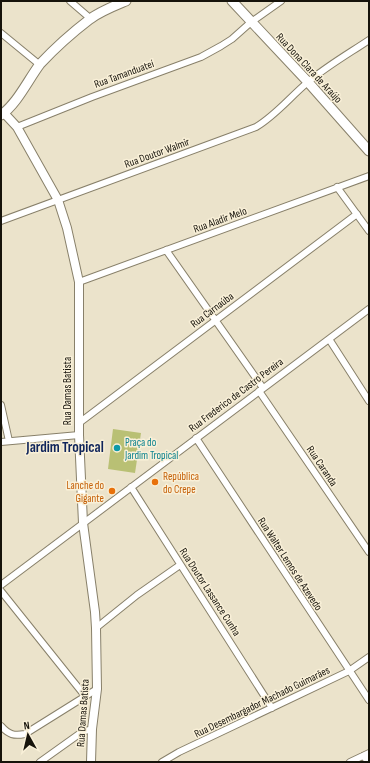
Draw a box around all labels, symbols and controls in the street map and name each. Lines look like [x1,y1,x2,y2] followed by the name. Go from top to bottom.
[273,30,345,106] street label: Rua Dona Clara de Araújo
[92,57,157,91] street label: Rua Tamanduateí
[123,135,191,171] street label: Rua Doutor Walmir
[192,204,249,236] street label: Rua Aladir Melo
[188,290,236,330] street label: Rua Carnaúba
[186,355,286,435] street label: Rua Frederico de Castro Pereira
[61,357,74,425] street label: Rua Damas Batista
[124,436,178,462] place label: Praça do Jardim Tropical
[25,438,104,457] district label: Jardim Tropical
[112,443,122,453] marker: Praça do Jardim Tropical
[304,443,340,489] street label: Rua Caranda
[163,470,199,496] place label: República do Crepe
[150,477,160,487] marker: República do Crepe
[67,479,104,505] place label: Lanche do Gigante
[107,486,117,496] marker: Lanche do Gigante
[255,515,325,613] street label: Rua Walter Lemos de Azevedo
[177,546,243,638] street label: Rua Doutor Lassance Cunha
[192,663,332,741] street label: Rua Desembargador Machado Guimarães
[74,678,92,748] street label: Rua Damas Batista
[8,715,48,755] north arrow
[23,719,31,732] text: N

